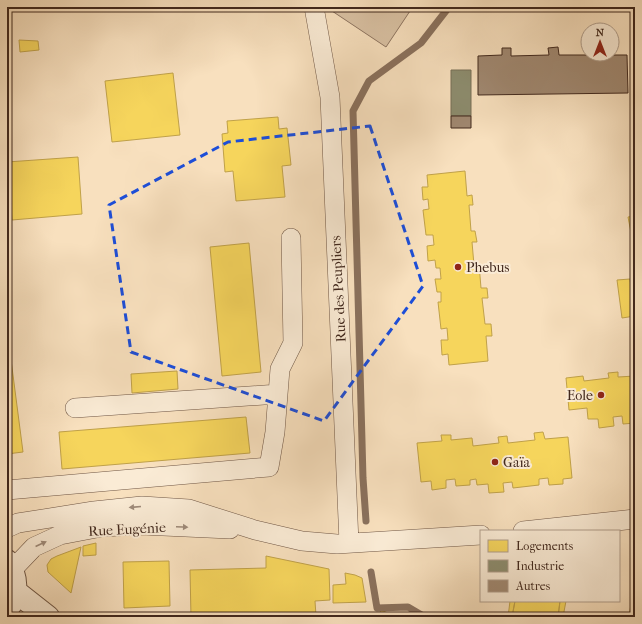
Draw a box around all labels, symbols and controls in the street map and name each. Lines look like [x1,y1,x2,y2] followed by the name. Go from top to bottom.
[580,22,620,62] north arrow
[596,26,605,39] text: N
[327,235,350,343] street label: Rue des Peupliers
[466,259,509,276] place label: Phebus
[453,262,463,272] marker: Phebus
[567,387,593,404] place label: Eole
[596,390,606,400] marker: Eole
[503,454,531,471] place label: Gaïa
[490,457,500,467] marker: Gaïa
[129,504,141,510] one-way arrow
[88,519,166,540] street label: Rue Eugénie
[176,524,189,530] one-way arrow
[480,530,620,602] legend
[516,539,574,553] text: Logements
[35,541,46,547] one-way arrow
[516,559,564,573] text: Industrie
[515,579,551,593] text: Autres

